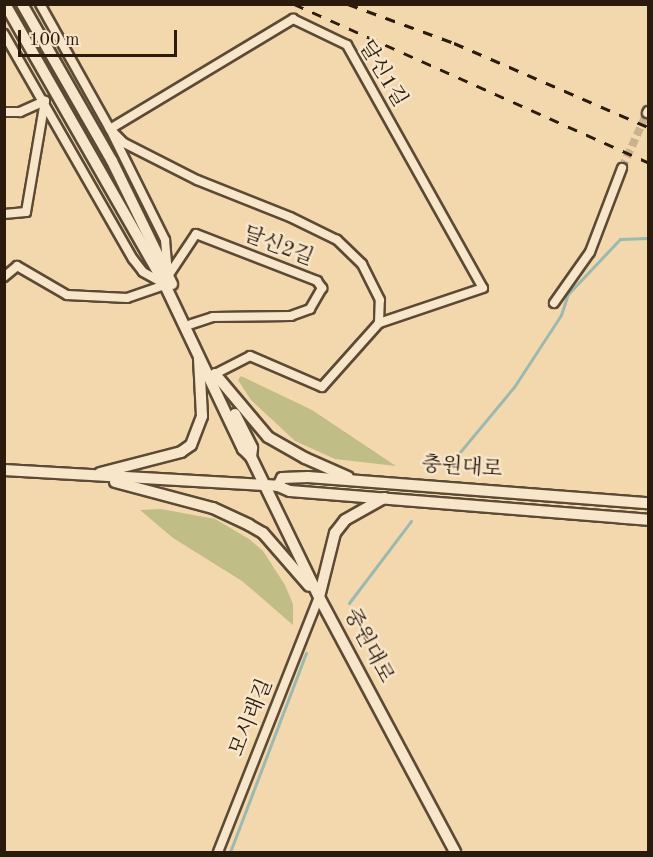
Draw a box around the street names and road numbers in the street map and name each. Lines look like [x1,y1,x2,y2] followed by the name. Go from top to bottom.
[352,36,412,112] street label: 달신1길
[239,222,317,272] street label: 달신2길
[421,453,503,483] street label: 충원대로
[338,604,398,688] street label: 중원대로
[225,676,279,760] street label: 모시래길

